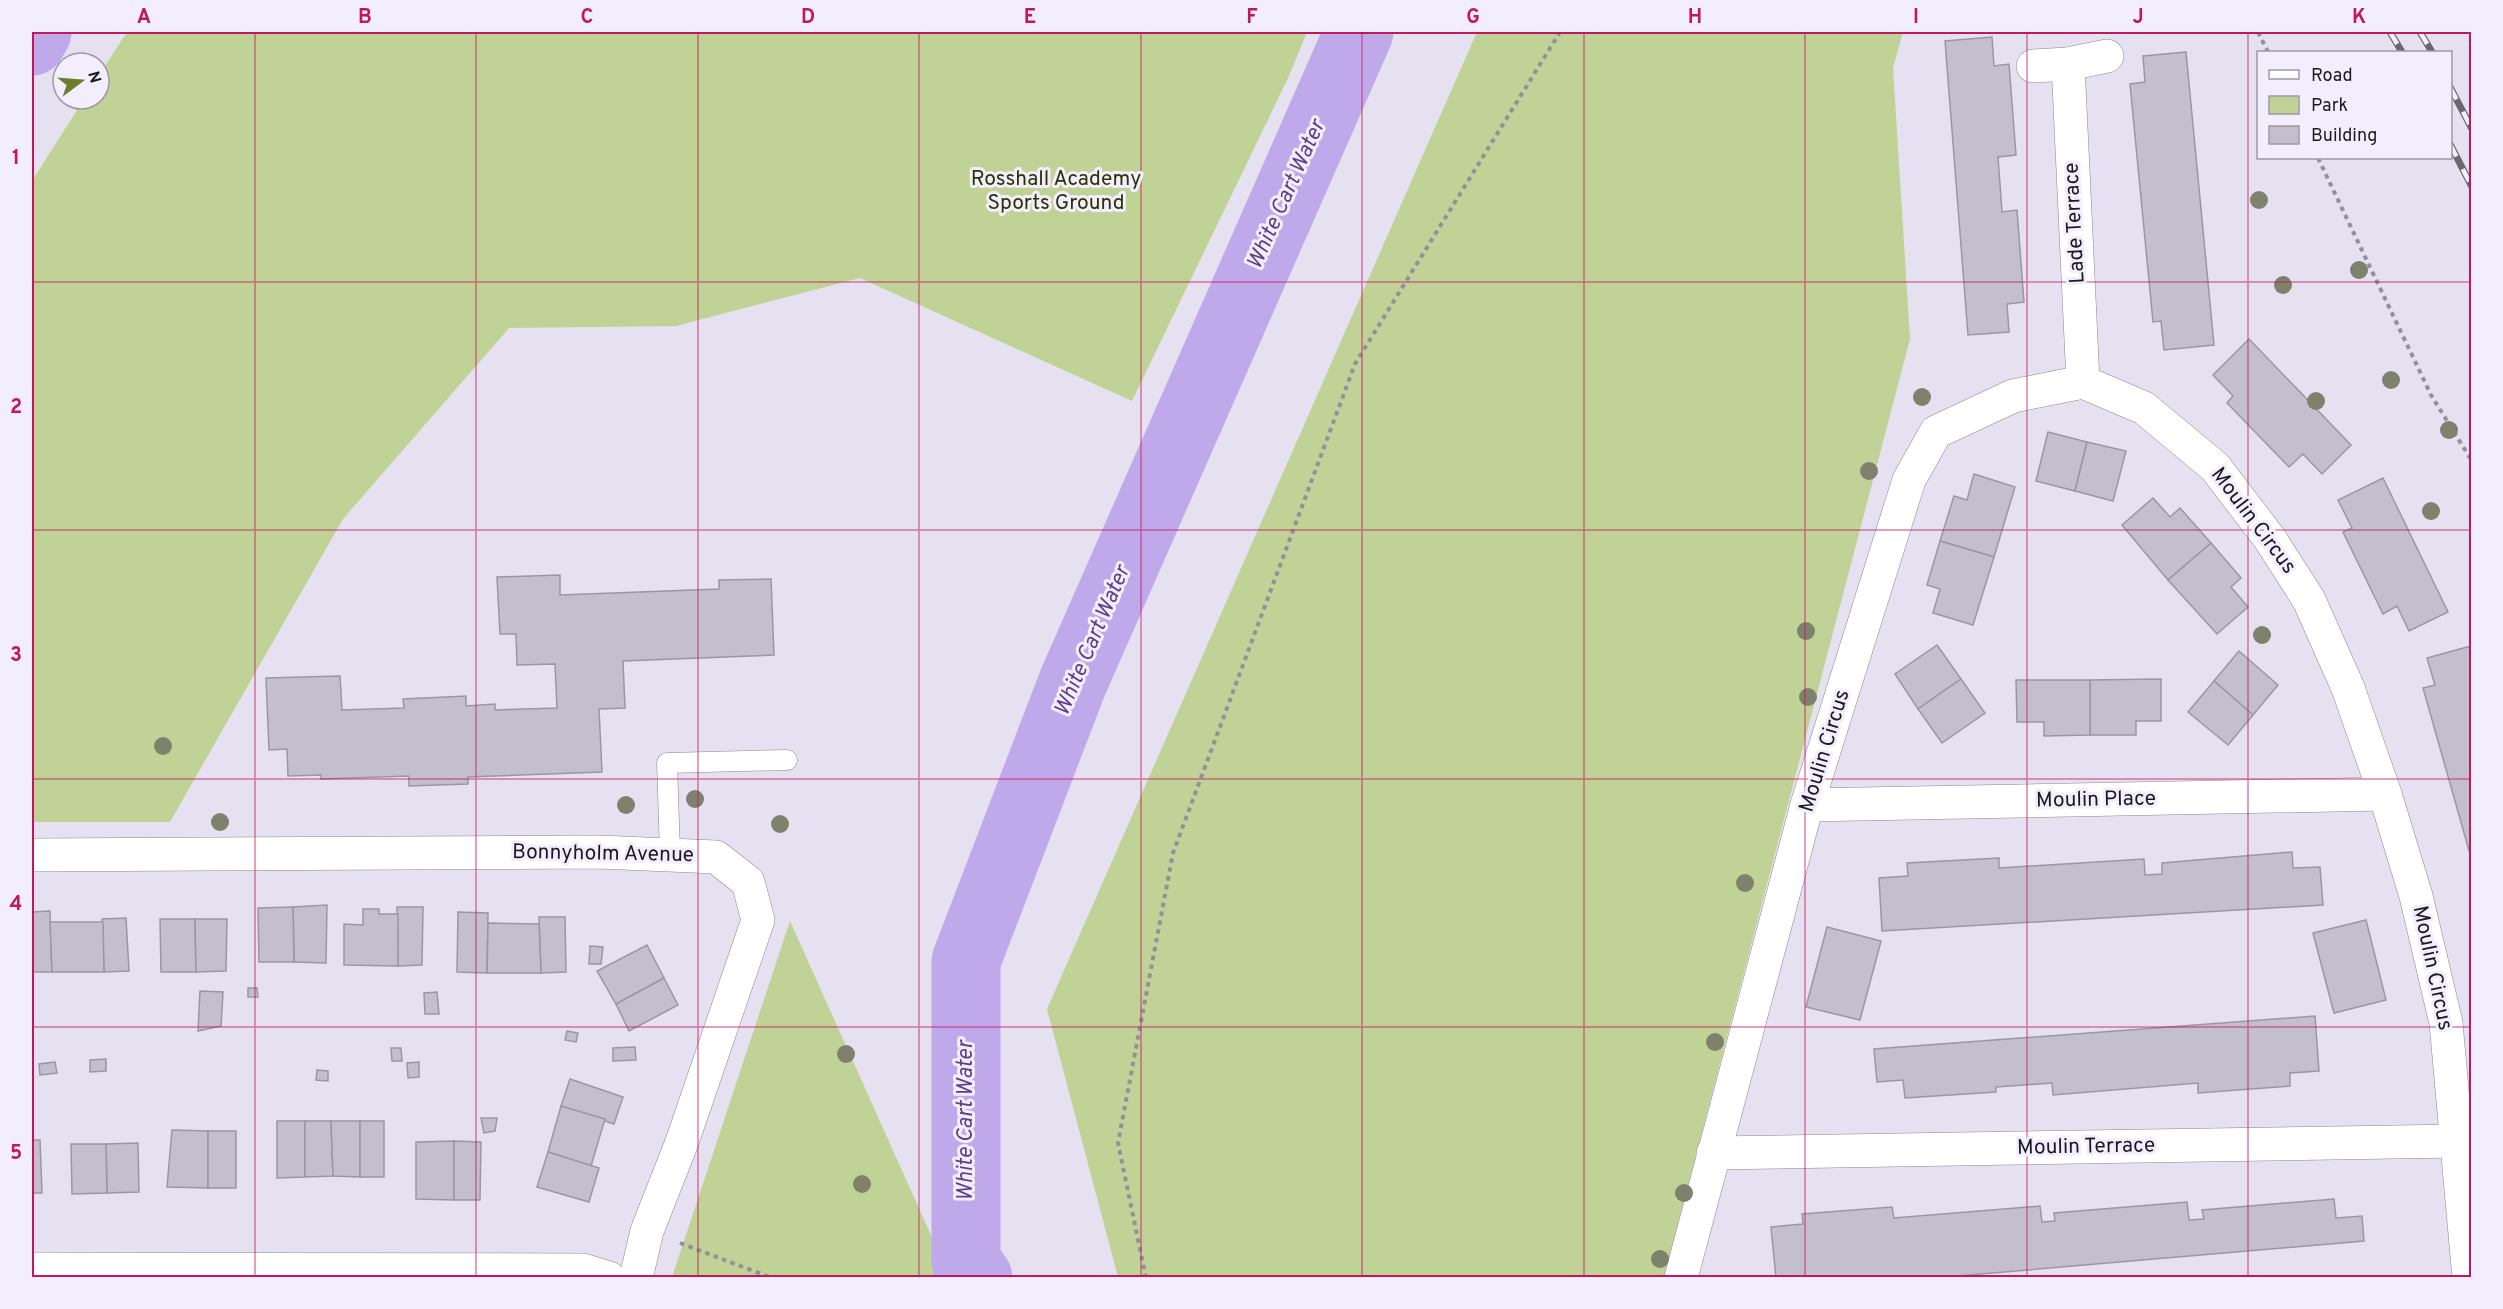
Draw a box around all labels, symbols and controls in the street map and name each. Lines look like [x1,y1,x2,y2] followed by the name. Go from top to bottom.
[137,5,151,31] text: A
[358,5,372,31] text: B
[581,5,593,31] text: C
[801,5,815,31] text: D
[1024,5,1036,31] text: E
[1246,5,1258,31] text: F
[1466,5,1480,31] text: G
[1688,5,1702,31] text: H
[1913,5,1919,31] text: I
[2132,5,2144,31] text: J
[2352,5,2366,31] text: K
[51,51,111,111] north arrow
[2257,51,2452,159] legend
[2311,65,2353,88] text: Road
[82,69,105,86] text: N
[2311,95,2348,118] text: Park
[1242,115,1333,274] water label: White Cart Water
[2311,125,2377,148] text: Building
[12,146,20,172] text: 1
[2058,162,2092,284] street label: Lade Terrace
[971,166,1141,217] park label: Rosshall Academy Sports Ground
[10,395,22,421] text: 2
[2204,462,2302,580] street label: Moulin Circus
[1049,560,1137,720] water label: White Cart Water
[10,643,22,669] text: 3
[1794,687,1856,815] street label: Moulin Circus
[2036,785,2156,815] street label: Moulin Place
[512,839,694,869] street label: Bonnyholm Avenue
[10,892,22,918] text: 4
[2406,903,2458,1033] street label: Moulin Circus
[953,1039,980,1201] water label: White Cart Water
[2017,1132,2155,1162] street label: Moulin Terrace
[10,1141,22,1167] text: 5

